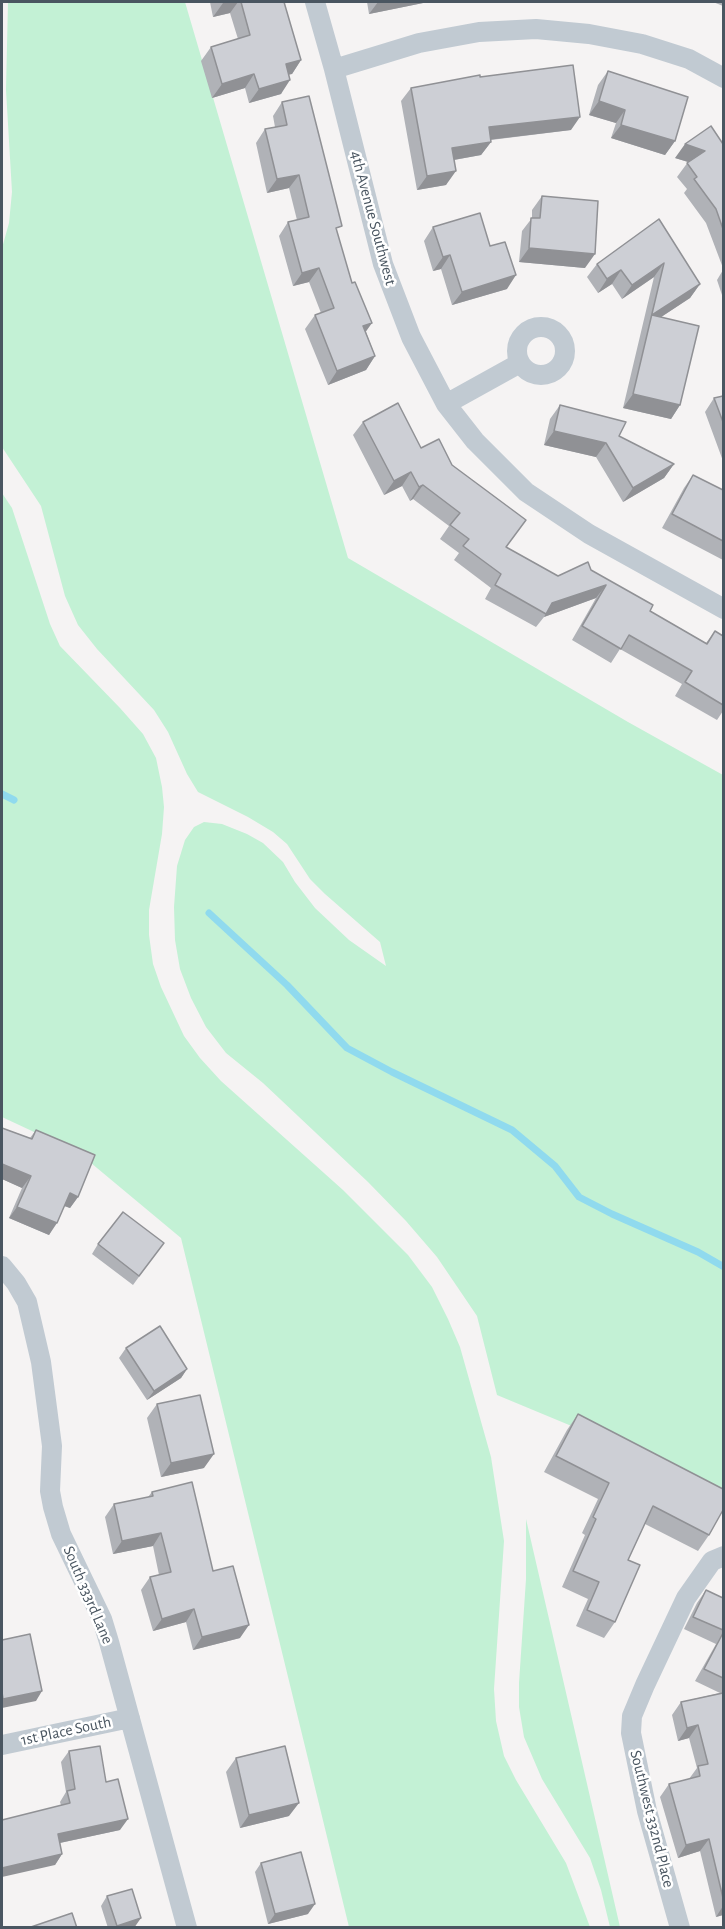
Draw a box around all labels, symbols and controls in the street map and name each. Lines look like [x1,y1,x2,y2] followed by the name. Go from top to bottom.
[346,149,400,287] street label: 4th Avenue Southwest
[59,1543,117,1647] street label: South 333rd Lane
[19,1712,113,1750] street label: 1st Place South
[626,1748,678,1890] street label: Southwest 332nd Place

